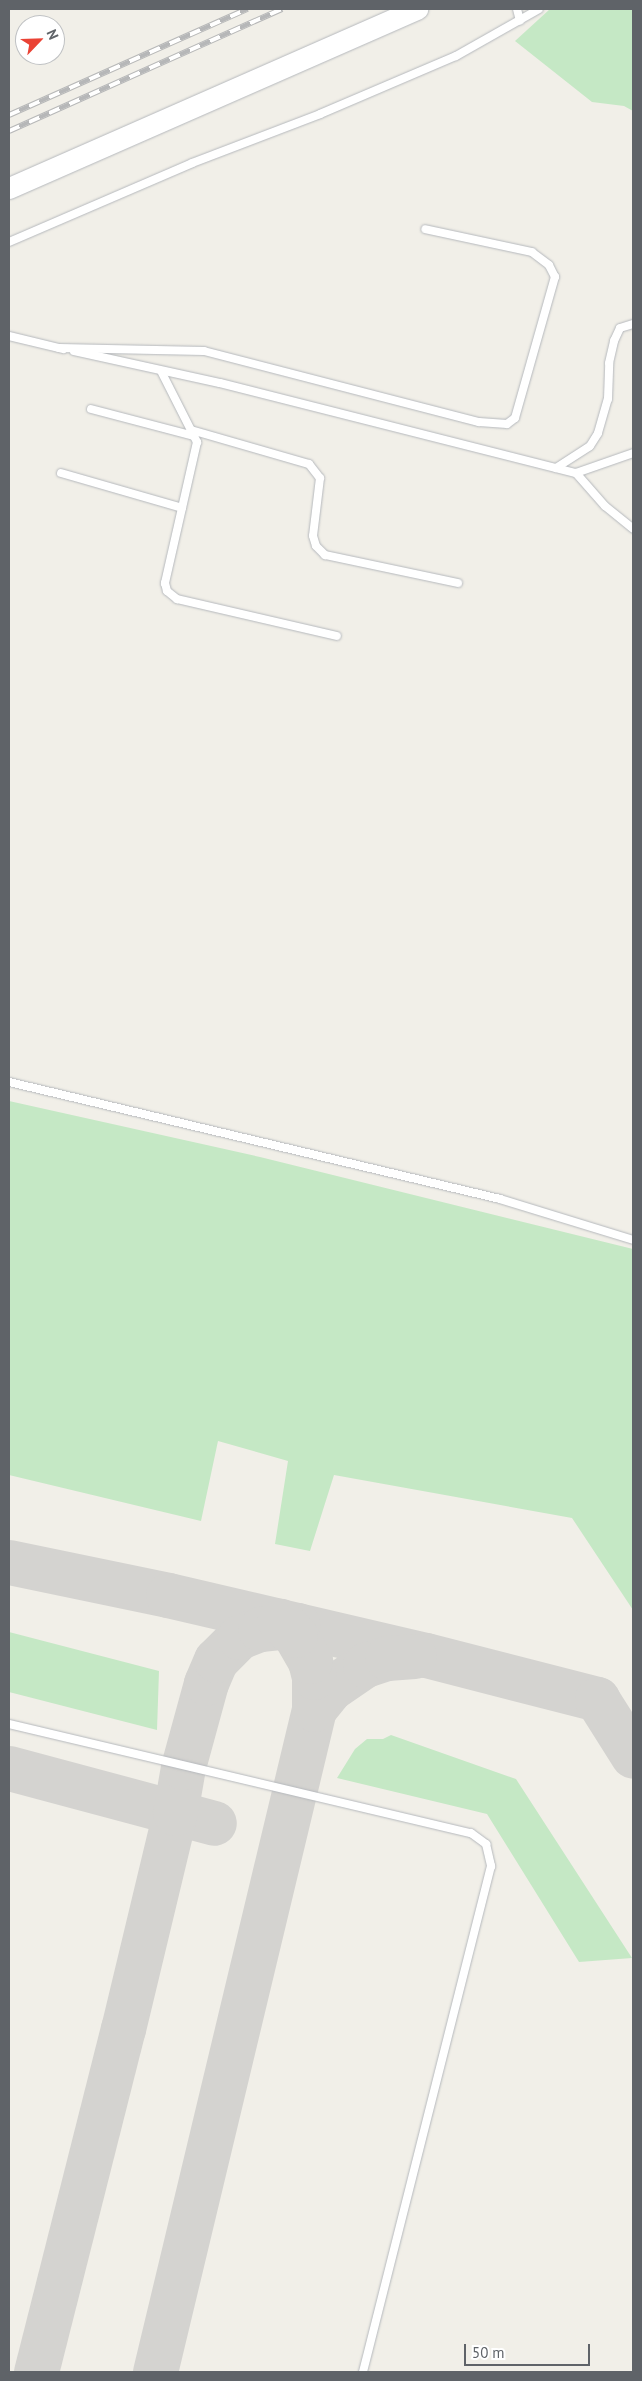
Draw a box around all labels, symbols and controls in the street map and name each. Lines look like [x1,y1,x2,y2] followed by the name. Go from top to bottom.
[15,15,65,65] north arrow
[43,26,63,42] text: N
[467,2334,593,2366] scale bar
[472,2343,505,2362] text: 50 m

